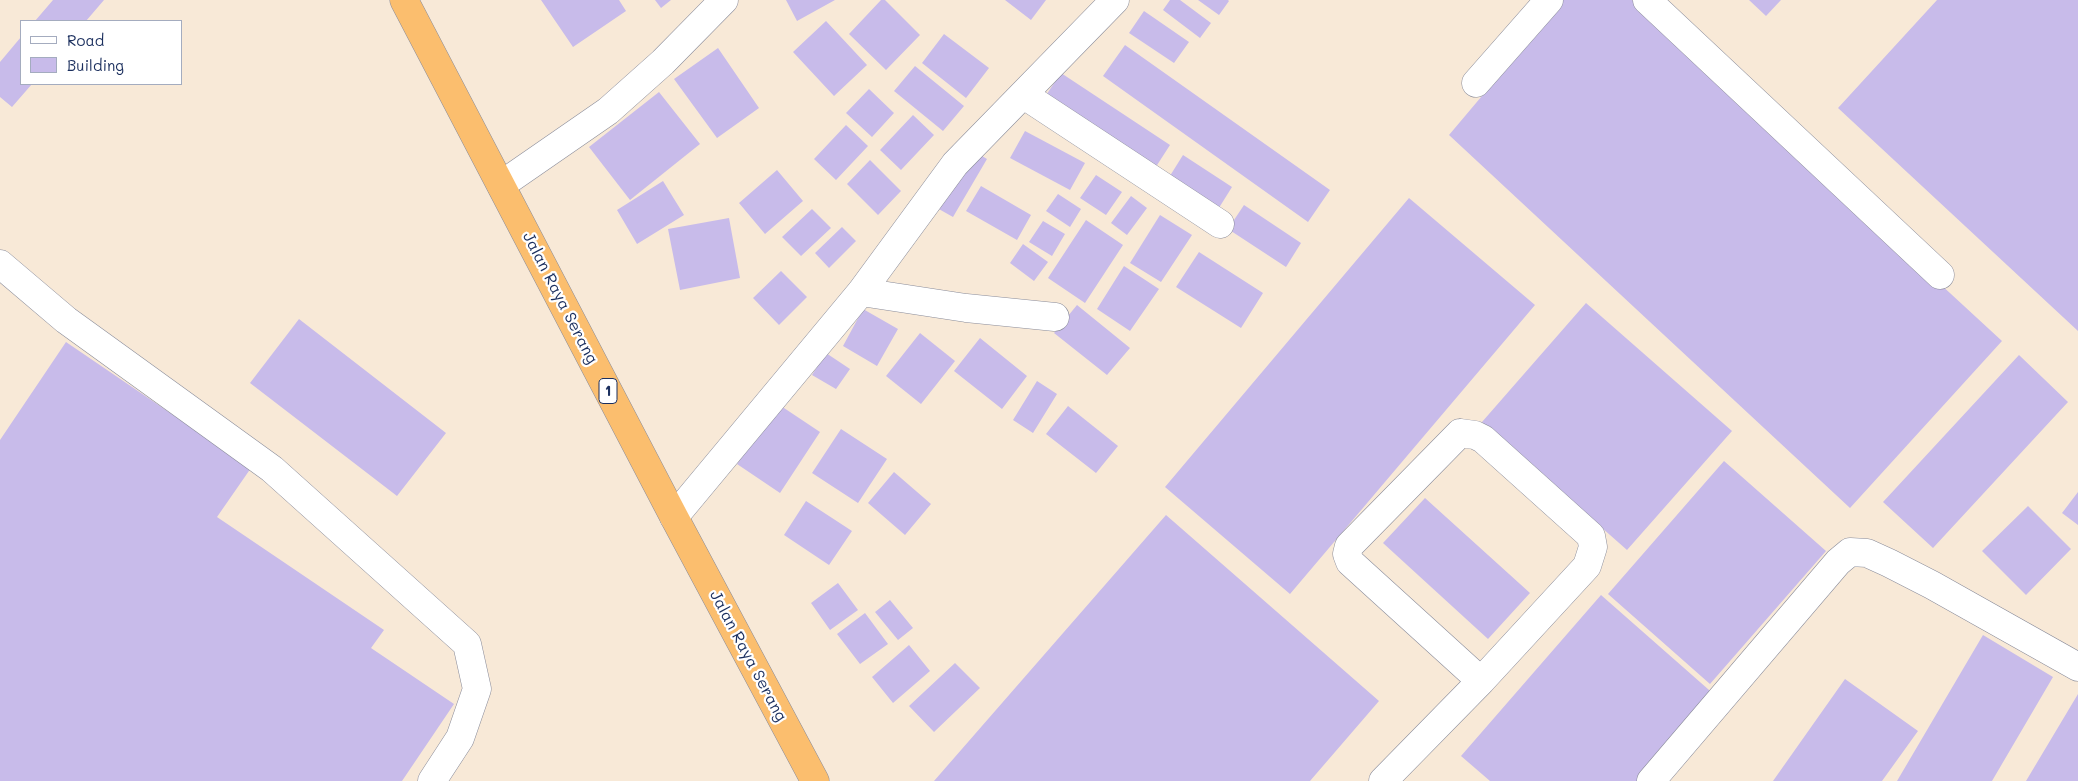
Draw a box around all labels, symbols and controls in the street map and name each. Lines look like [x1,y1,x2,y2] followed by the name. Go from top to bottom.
[20,20,182,85] legend
[67,30,104,50] text: Road
[67,55,124,75] text: Building
[518,229,602,367] street label: Jalan Raya Serang
[599,378,617,404] road number: 1
[705,587,791,725] street label: Jalan Raya Serang

